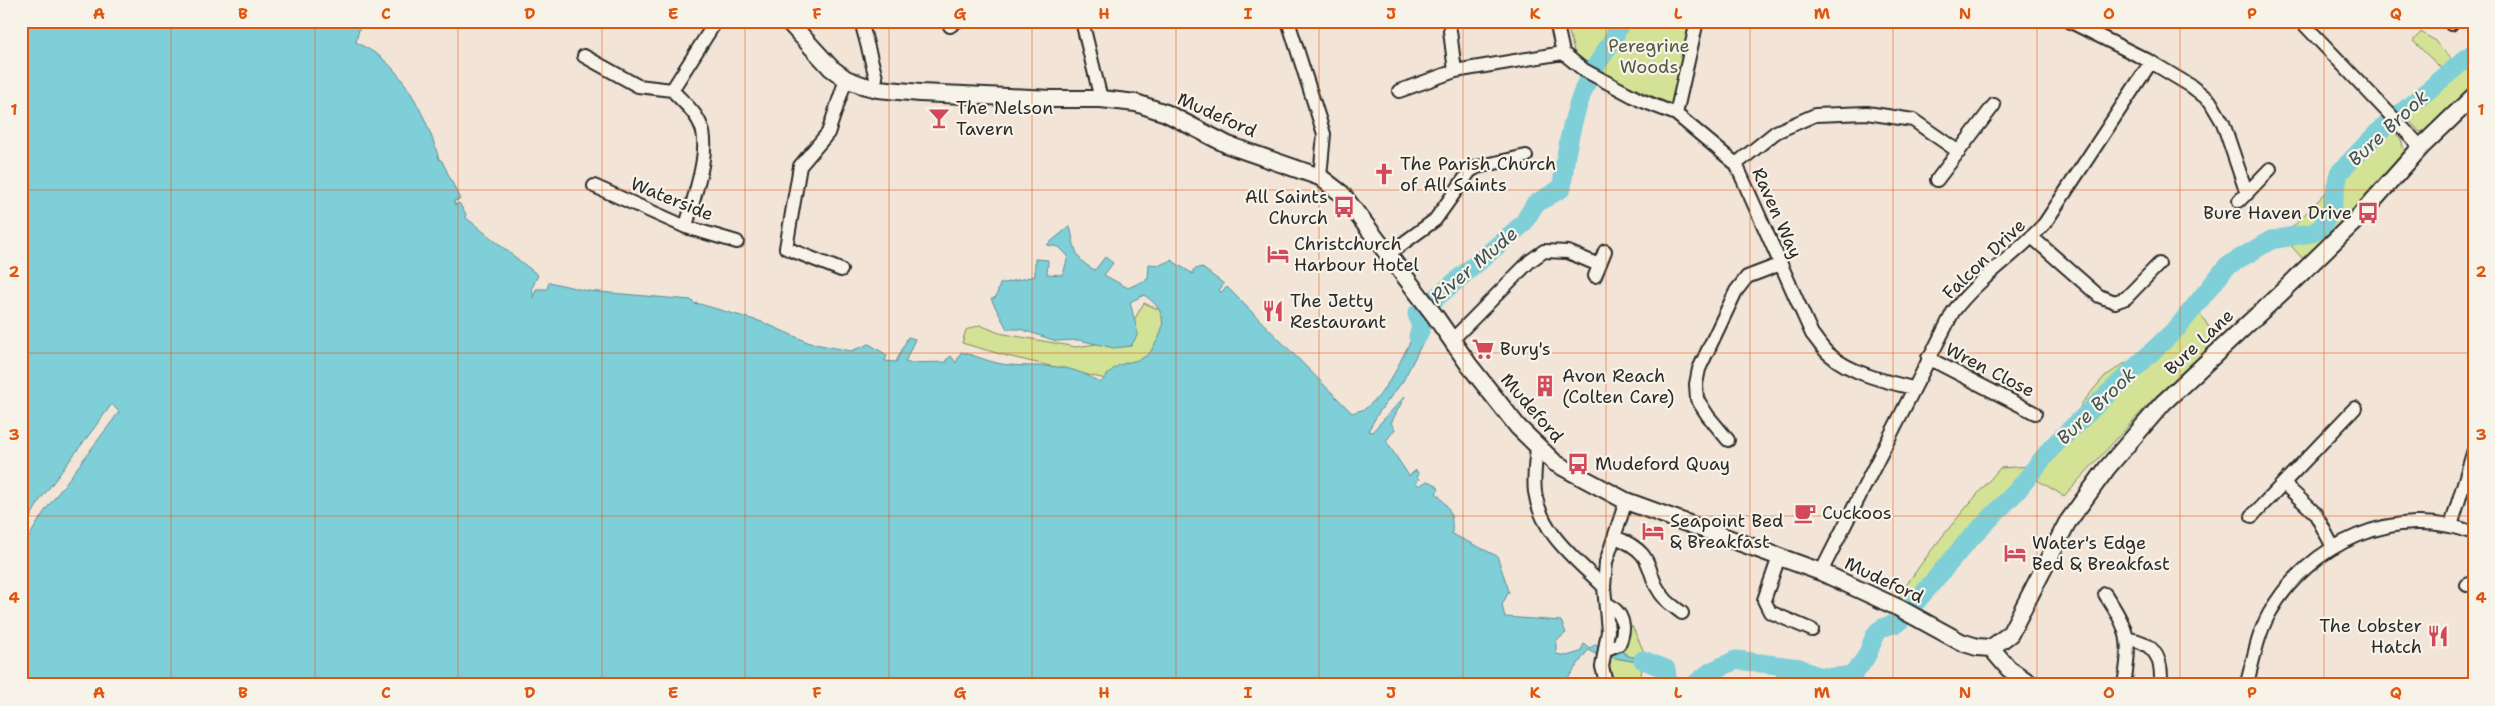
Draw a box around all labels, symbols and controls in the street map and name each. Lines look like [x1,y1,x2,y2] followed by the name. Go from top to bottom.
[93,3,105,24] text: A
[238,3,248,24] text: B
[381,3,391,24] text: C
[524,3,536,24] text: D
[668,3,678,24] text: E
[812,3,822,24] text: F
[954,3,967,24] text: G
[1098,3,1110,24] text: H
[1244,3,1253,24] text: I
[1386,3,1396,24] text: J
[1530,3,1541,24] text: K
[1674,3,1683,24] text: L
[1814,3,1831,24] text: M
[1959,3,1971,24] text: N
[2103,3,2115,24] text: O
[2247,3,2257,24] text: P
[2390,3,2402,24] text: Q
[1608,34,1690,79] park label: Peregrine Woods
[2343,84,2434,172] water label: Bure Brook
[1174,87,1260,143] street label: Mudeford
[956,96,1053,141] place label: The Nelson Tavern
[10,99,18,120] text: 1
[2477,99,2485,120] text: 1
[926,105,952,131] bar icon: The Nelson Tavern
[1400,152,1556,197] place label: The Parish Church of All Saints
[1371,161,1397,187] church icon: The Parish Church of All Saints
[1746,164,1808,262] street label: Raven Way
[627,172,717,226] street label: Waterside
[1245,185,1328,230] place label: All Saints Church
[1331,194,1357,220] bus stop icon: All Saints Church
[2355,200,2381,226] bus stop icon: Bure Haven Drive
[2203,201,2352,225] place label: Bure Haven Drive
[1937,213,2031,305] street label: Falcon Drive
[1425,221,1523,309] water label: River Mude
[1294,232,1419,277] place label: Christchurch Harbour Hotel
[1265,241,1291,267] hotel icon: Christchurch Harbour Hotel
[8,261,20,282] text: 2
[2475,261,2487,282] text: 2
[1290,289,1386,334] place label: The Jetty Restaurant
[1260,298,1286,324] restaurant icon: The Jetty Restaurant
[2159,304,2239,380] street label: Bure Lane
[1470,336,1496,362] supermarket icon: Bury's
[1500,337,1551,361] place label: Bury's
[1941,337,2039,403] street label: Wren Close
[2051,362,2141,450] water label: Bure Brook
[1562,364,1674,409] place label: Avon Reach (Colten Care)
[1495,368,1569,448] street label: Mudeford
[1532,373,1558,399] building icon: Avon Reach (Colten Care)
[8,424,20,445] text: 3
[2475,424,2487,445] text: 3
[1565,451,1591,477] bus stop icon: Mudeford Quay
[1595,452,1730,476] place label: Mudeford Quay
[1792,500,1818,526] cafe icon: Cuckoos
[1822,501,1892,525] place label: Cuckoos
[1670,509,1783,554] place label: Seapoint Bed & Breakfast
[1640,518,1666,544] hotel icon: Seapoint Bed & Breakfast
[2032,531,2170,576] place label: Water's Edge Bed & Breakfast
[2002,540,2028,566] hotel icon: Water's Edge Bed & Breakfast
[1841,551,1927,609] street label: Mudeford
[8,587,20,608] text: 4
[2475,587,2487,608] text: 4
[2319,614,2422,659] place label: The Lobster Hatch
[2425,623,2451,649] restaurant icon: The Lobster Hatch
[93,682,105,703] text: A
[238,682,248,703] text: B
[381,682,391,703] text: C
[524,682,536,703] text: D
[668,682,678,703] text: E
[812,682,822,703] text: F
[954,682,967,703] text: G
[1098,682,1110,703] text: H
[1244,682,1253,703] text: I
[1386,682,1396,703] text: J
[1530,682,1541,703] text: K
[1674,682,1683,703] text: L
[1814,682,1831,703] text: M
[1959,682,1971,703] text: N
[2103,682,2115,703] text: O
[2247,682,2257,703] text: P
[2390,682,2402,703] text: Q

